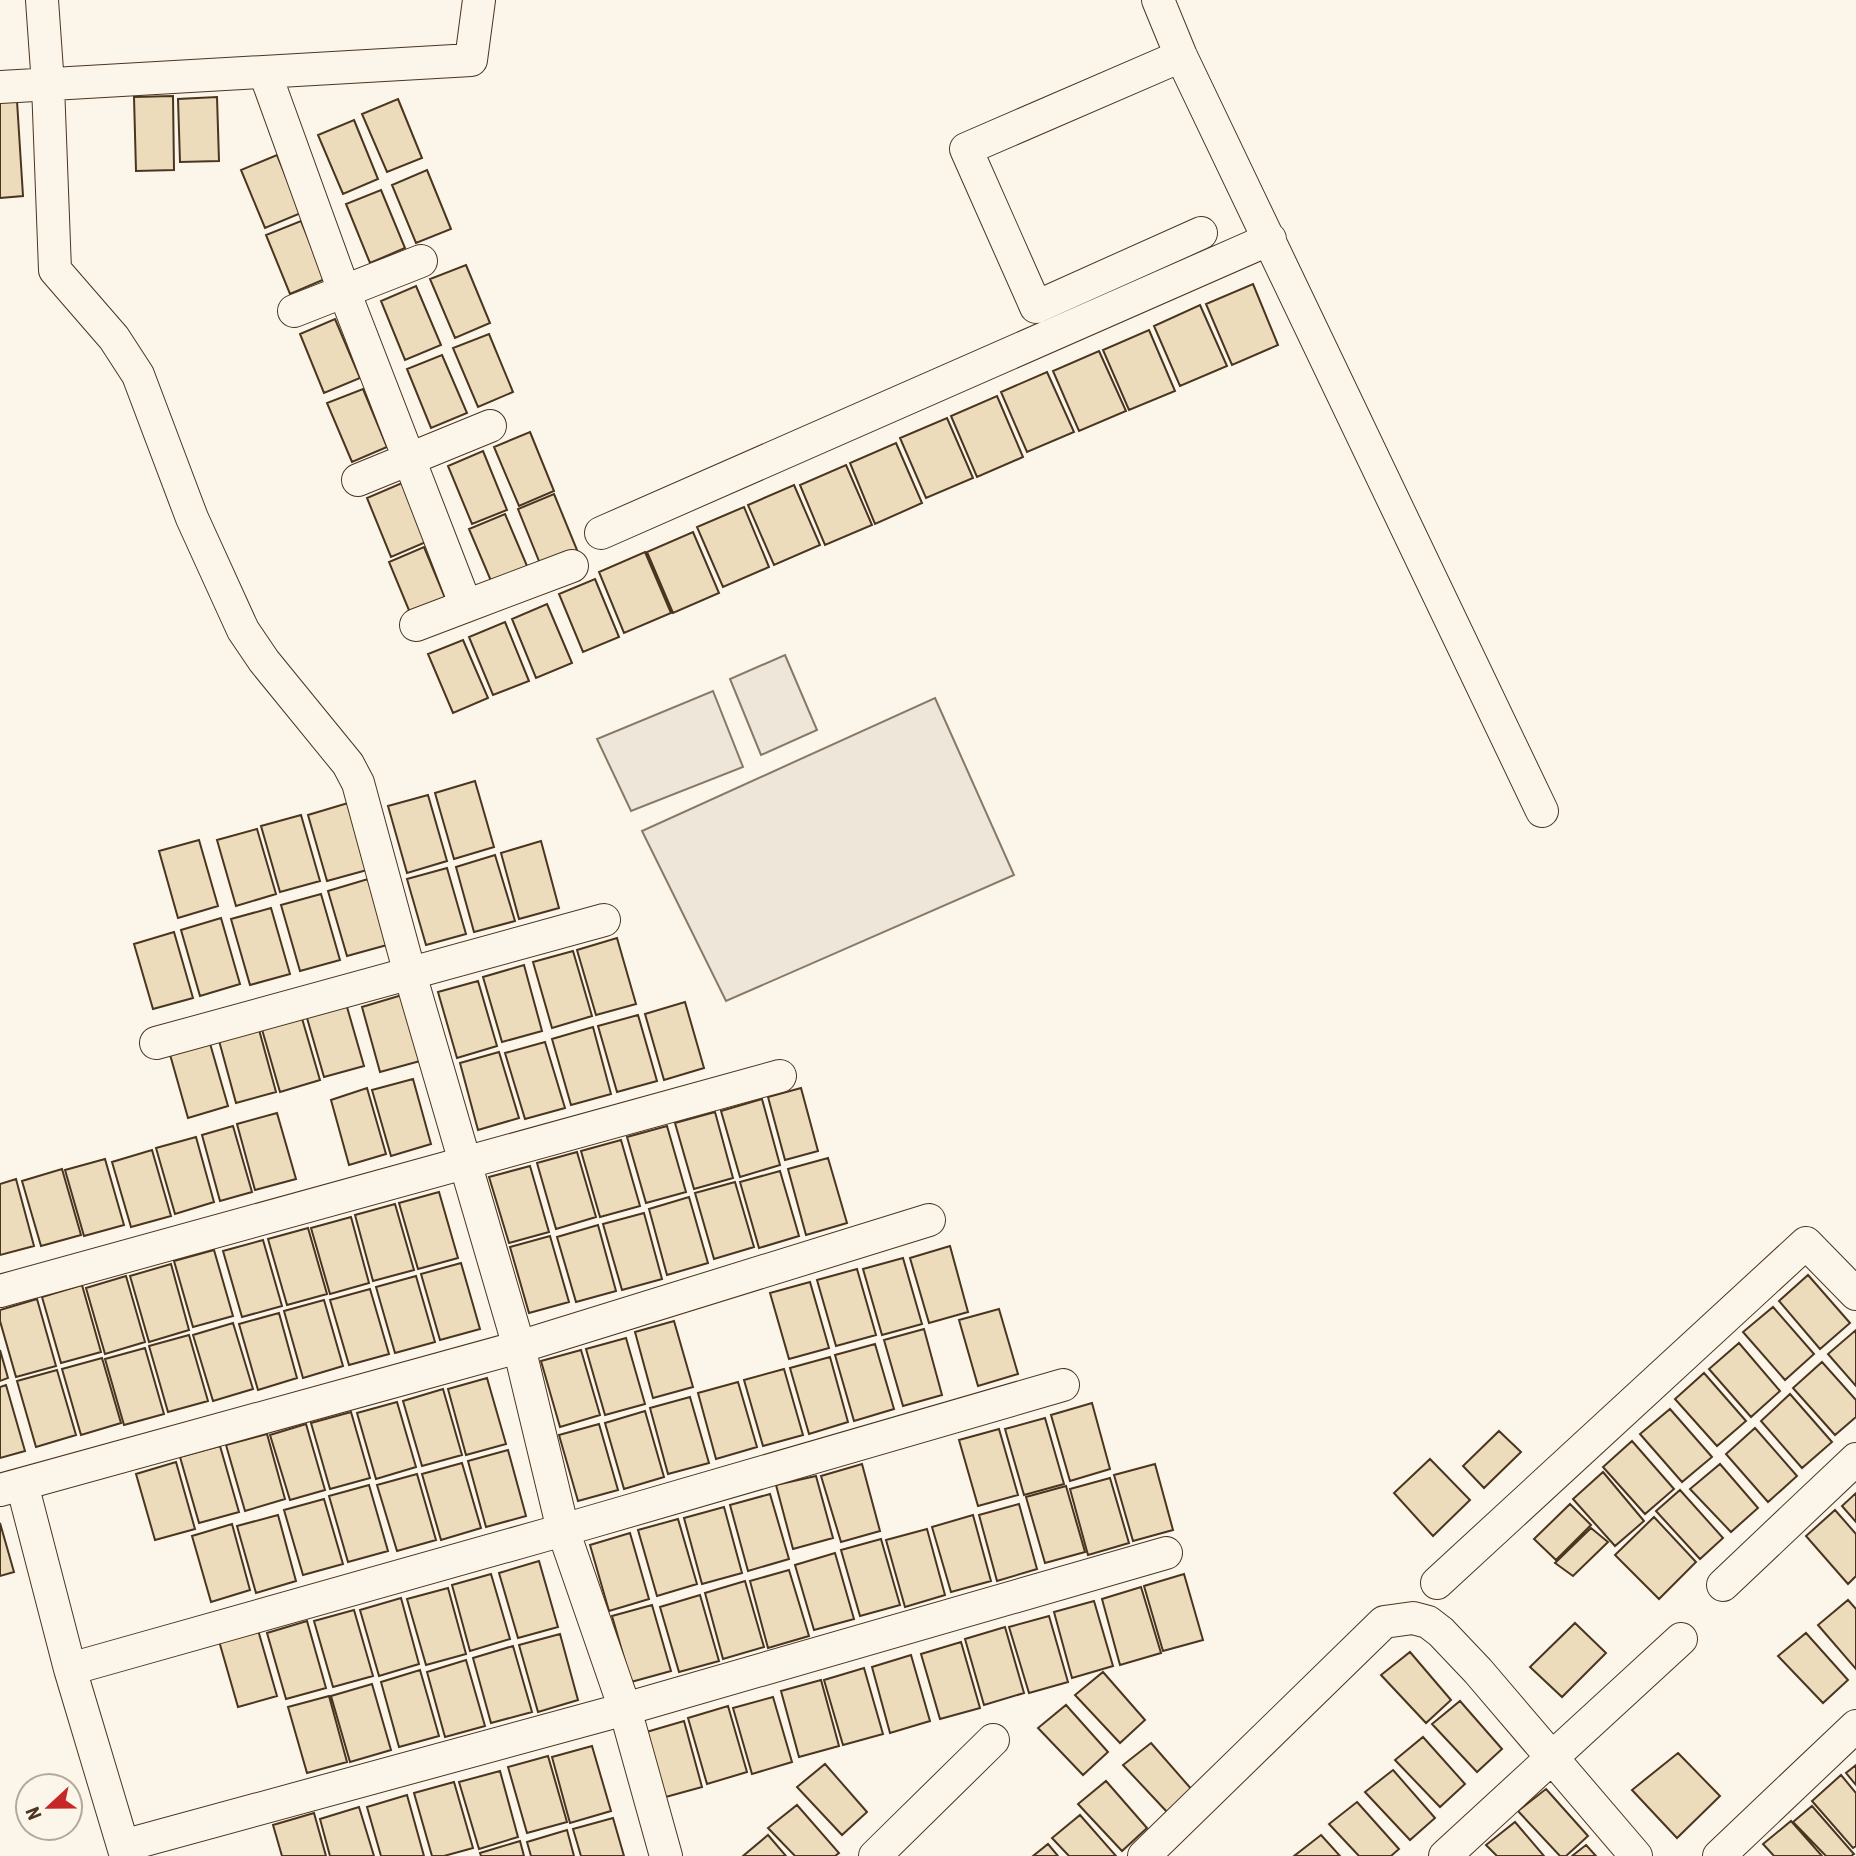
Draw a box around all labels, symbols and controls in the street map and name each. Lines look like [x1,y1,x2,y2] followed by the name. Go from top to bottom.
[14,1772,84,1842] north arrow
[21,1803,47,1823] text: N

